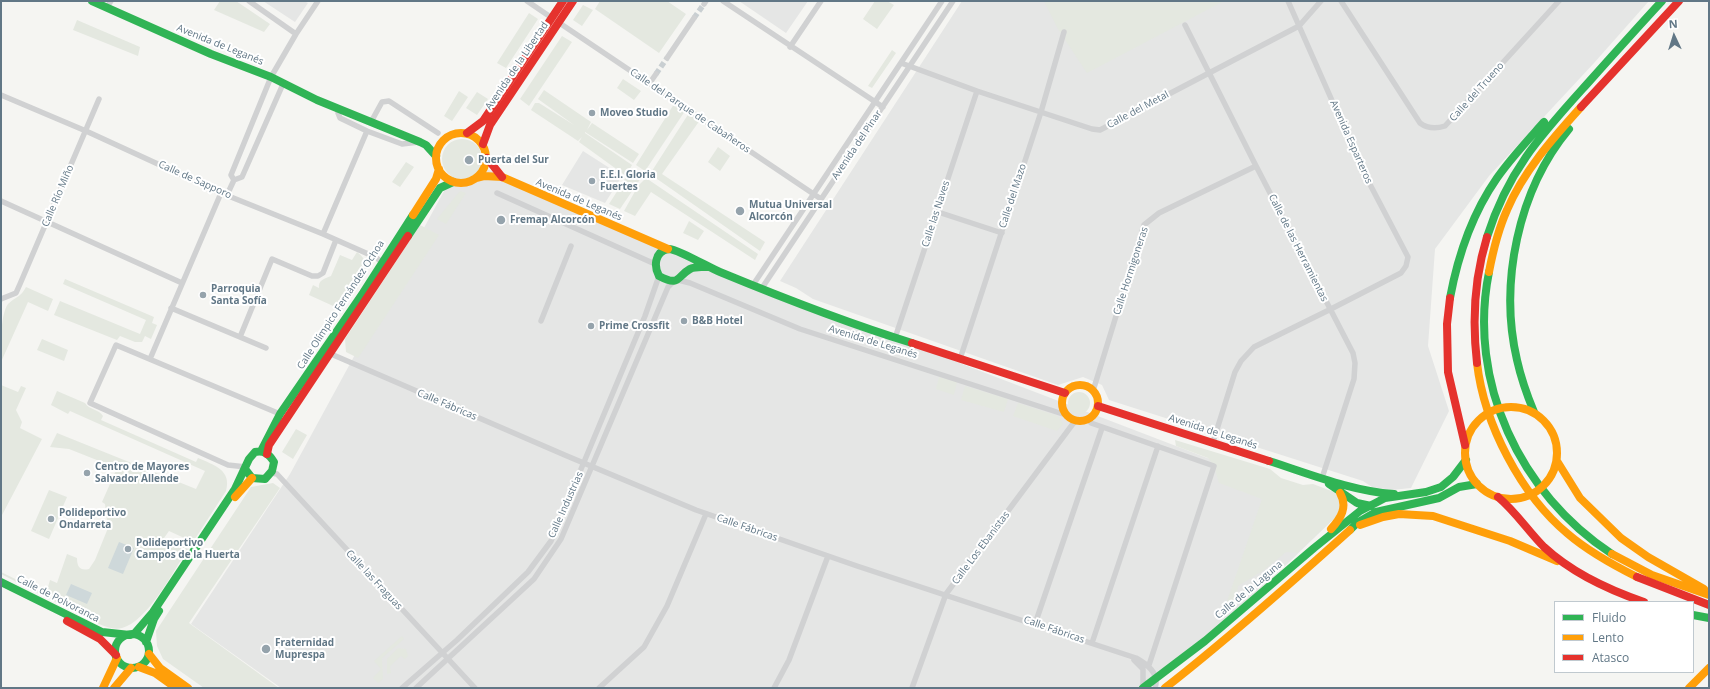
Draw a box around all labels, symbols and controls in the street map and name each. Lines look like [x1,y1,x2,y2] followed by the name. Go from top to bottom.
[1654,16,1694,56] north arrow
[1668,16,1678,31] text: N
[483,20,551,112] street label: Avenida de la Libertad
[175,22,265,68] street label: Avenida de Leganés
[1447,60,1507,124] street label: Calle del Trueno
[628,66,752,156] street label: Calle del Parque de Cabañeros
[1105,89,1171,131] street label: Calle del Metal
[1327,98,1375,186] street label: Avenida Esparteros
[600,107,668,119] place label: Moveo Studio
[587,108,597,118] marker: Moveo Studio
[829,108,885,182] street label: Avenida del Pinar
[463,154,475,166] marker: Puerta del Sur
[478,154,549,166] place label: Puerta del Sur
[157,158,233,202] street label: Calle de Sapporo
[997,162,1029,230] street label: Calle del Mazo
[40,163,76,229] street label: Calle Río Miño
[600,169,656,192] place label: E.E.I. Gloria Fuertes
[534,176,624,224] street label: Avenida de Leganés
[587,176,597,186] marker: E.E.I. Gloria Fuertes
[920,179,952,249] street label: Calle las Naves
[1266,192,1330,304] street label: Calle de las Herramientas
[749,199,832,222] place label: Mutua Universal Alcorcón
[734,205,746,217] marker: Mutua Universal Alcorcón
[495,214,507,226] marker: Fremap Alcorcón
[510,214,594,226] place label: Fremap Alcorcón
[1111,225,1151,317] street label: Calle Hormigoneras
[295,238,387,372] street label: Calle Olímpico Fernández Ochoa
[211,283,267,306] place label: Parroquia Santa Sofía
[198,290,208,300] marker: Parroquia Santa Sofía
[692,315,743,327] place label: B&B Hotel
[679,316,689,326] marker: B&B Hotel
[599,320,670,332] place label: Prime Crossfit
[586,321,596,331] marker: Prime Crossfit
[827,323,919,361] street label: Avenida de Leganés
[415,387,479,423] street label: Calle Fábricas
[1167,412,1259,452] street label: Avenida de Leganés
[95,461,189,484] place label: Centro de Mayores Salvador Allende
[82,468,92,478] marker: Centro de Mayores Salvador Allende
[546,470,586,540] street label: Calle Industrias
[59,507,126,530] place label: Polideportivo Ondarreta
[950,509,1012,587] street label: Calle Los Ebanistas
[715,512,779,544] street label: Calle Fábricas
[46,514,56,524] marker: Polideportivo Ondarreta
[136,537,240,560] place label: Polideportivo Campos de la Huerta
[123,544,133,554] marker: Polideportivo Campos de la Huerta
[343,548,405,612] street label: Calle las Fraguas
[1213,558,1285,622] street label: Calle de la Laguna
[15,573,101,625] street label: Calle de Polvoranca
[1554,601,1694,673] legend
[1592,609,1626,626] text: Fluido
[1022,614,1086,646] street label: Calle Fábricas
[1592,629,1624,646] text: Lento
[275,637,334,660] place label: Fraternidad Muprespa
[260,643,272,655] marker: Fraternidad Muprespa
[1592,649,1629,666] text: Atasco

